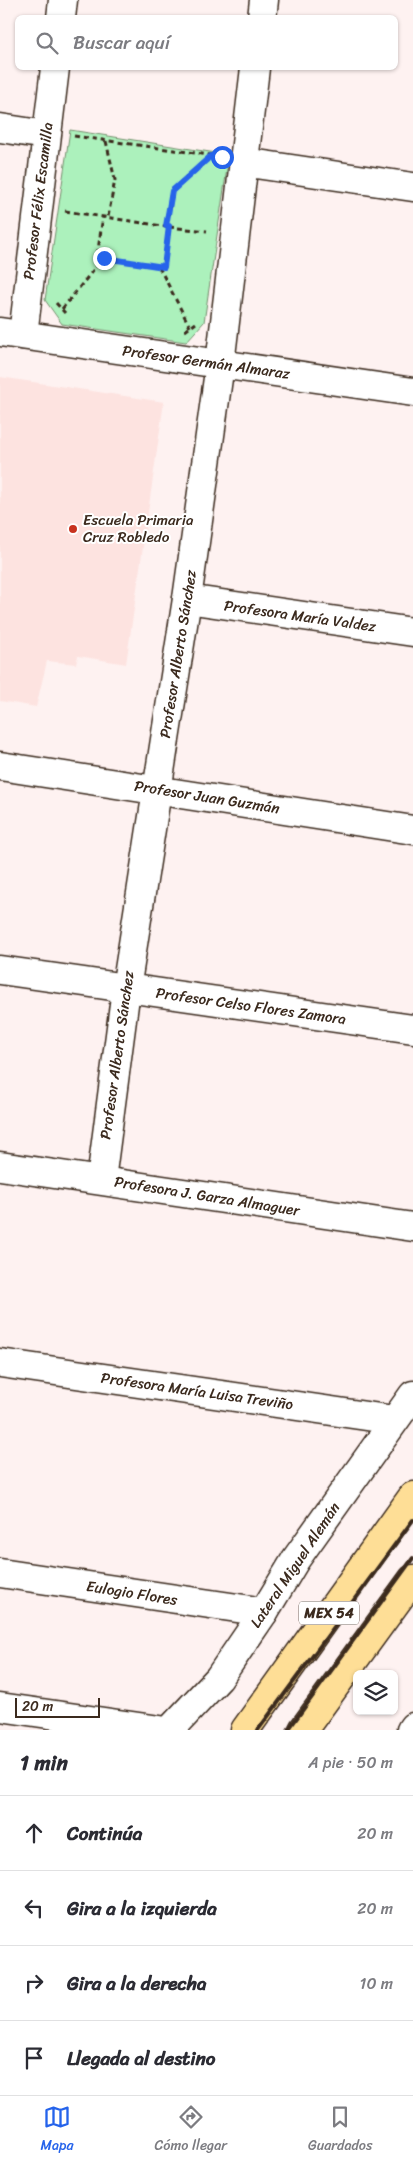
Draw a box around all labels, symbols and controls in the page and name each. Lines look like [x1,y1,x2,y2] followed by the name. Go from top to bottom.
[15,15,398,70] search box
[73,26,170,59] text: Buscar aquí
[33,29,61,57] icon: search
[15,120,61,281] street label: Profesor Félix Escamilla
[211,146,234,169] route start
[93,247,116,270] route end
[121,337,292,387] street label: Profesor Germán Almaraz
[83,507,194,550] place label: Escuela Primaria Cruz Robledo
[67,523,79,535] marker: Escuela Primaria Cruz Robledo
[152,567,204,740] street label: Profesor Alberto Sánchez
[222,592,379,640] street label: Profesora María Valdez
[132,773,282,821] street label: Profesor Juan Guzmán
[92,968,142,1141] street label: Profesor Alberto Sánchez
[154,980,348,1032] street label: Profesor Celso Flores Zamora
[112,1168,302,1224] street label: Profesora J. Garza Almaguer
[99,1365,295,1417] street label: Profesora María Luisa Treviño
[243,1497,347,1633] street label: Lateral Miguel Alemán
[85,1573,179,1613] street label: Eulogio Flores
[299,1602,359,1625] road number: MEX 54
[353,1670,398,1715] map controls
[353,1670,398,1715] button: layers
[22,1694,53,1719] text: 20 m
[15,1695,100,1718] scale bar
[20,1744,68,1782] text: 1 min
[308,1748,393,1777] text: A pie · 50 m
[67,1817,142,1850] text: Continúa
[20,1819,48,1847] icon: ahead
[357,1819,393,1848] text: 20 m
[67,1892,217,1925] text: Gira a la izquierda
[20,1894,48,1922] icon: left
[357,1894,393,1923] text: 20 m
[67,1967,206,2000] text: Gira a la derecha
[20,1969,48,1997] icon: right
[360,1969,393,1998] text: 10 m
[67,2042,216,2075] text: Llegada al destino
[20,2044,48,2072] icon: arrive
[41,2103,73,2158] tab: Mapa
[155,2103,227,2158] tab: Cómo llegar
[308,2103,372,2158] tab: Guardados

